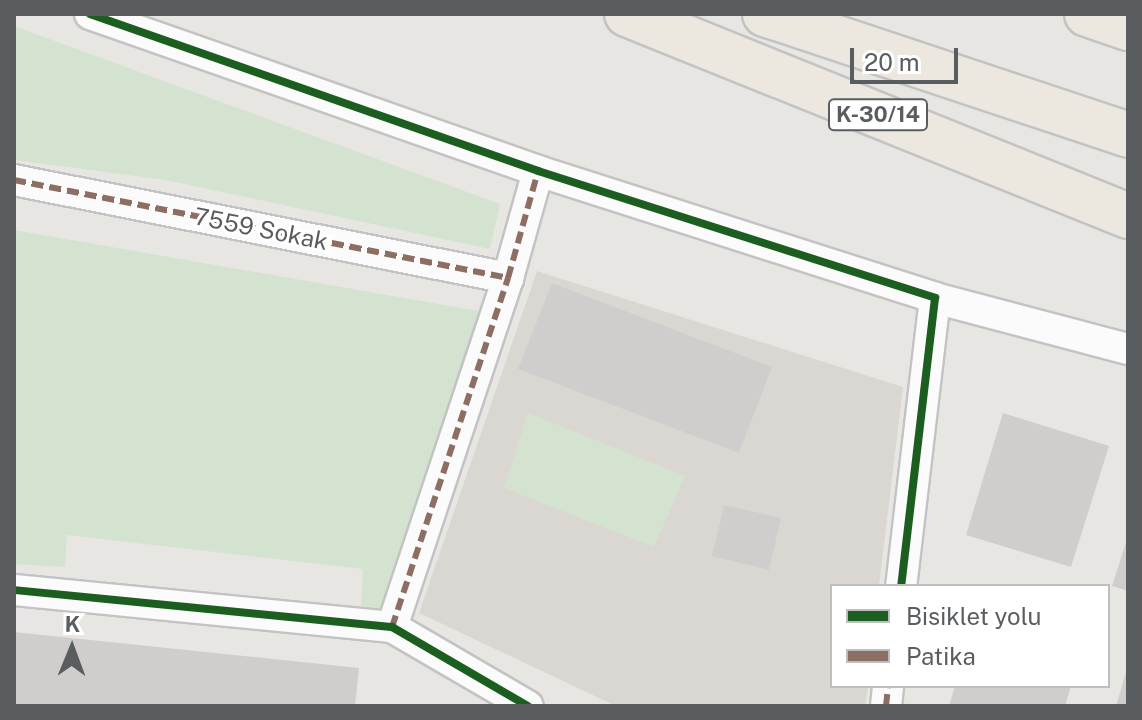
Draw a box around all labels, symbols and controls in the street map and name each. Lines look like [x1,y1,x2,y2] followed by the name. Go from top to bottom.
[854,32,962,82] scale bar
[864,48,920,76] text: 20 m
[826,97,930,133] road number: K-30/14
[192,202,330,256] street label: 7559 Sokak
[830,584,1110,688] legend
[906,602,1041,630] text: Bisiklet yolu
[32,608,112,688] north arrow
[64,611,81,637] text: K
[906,642,976,670] text: Patika

